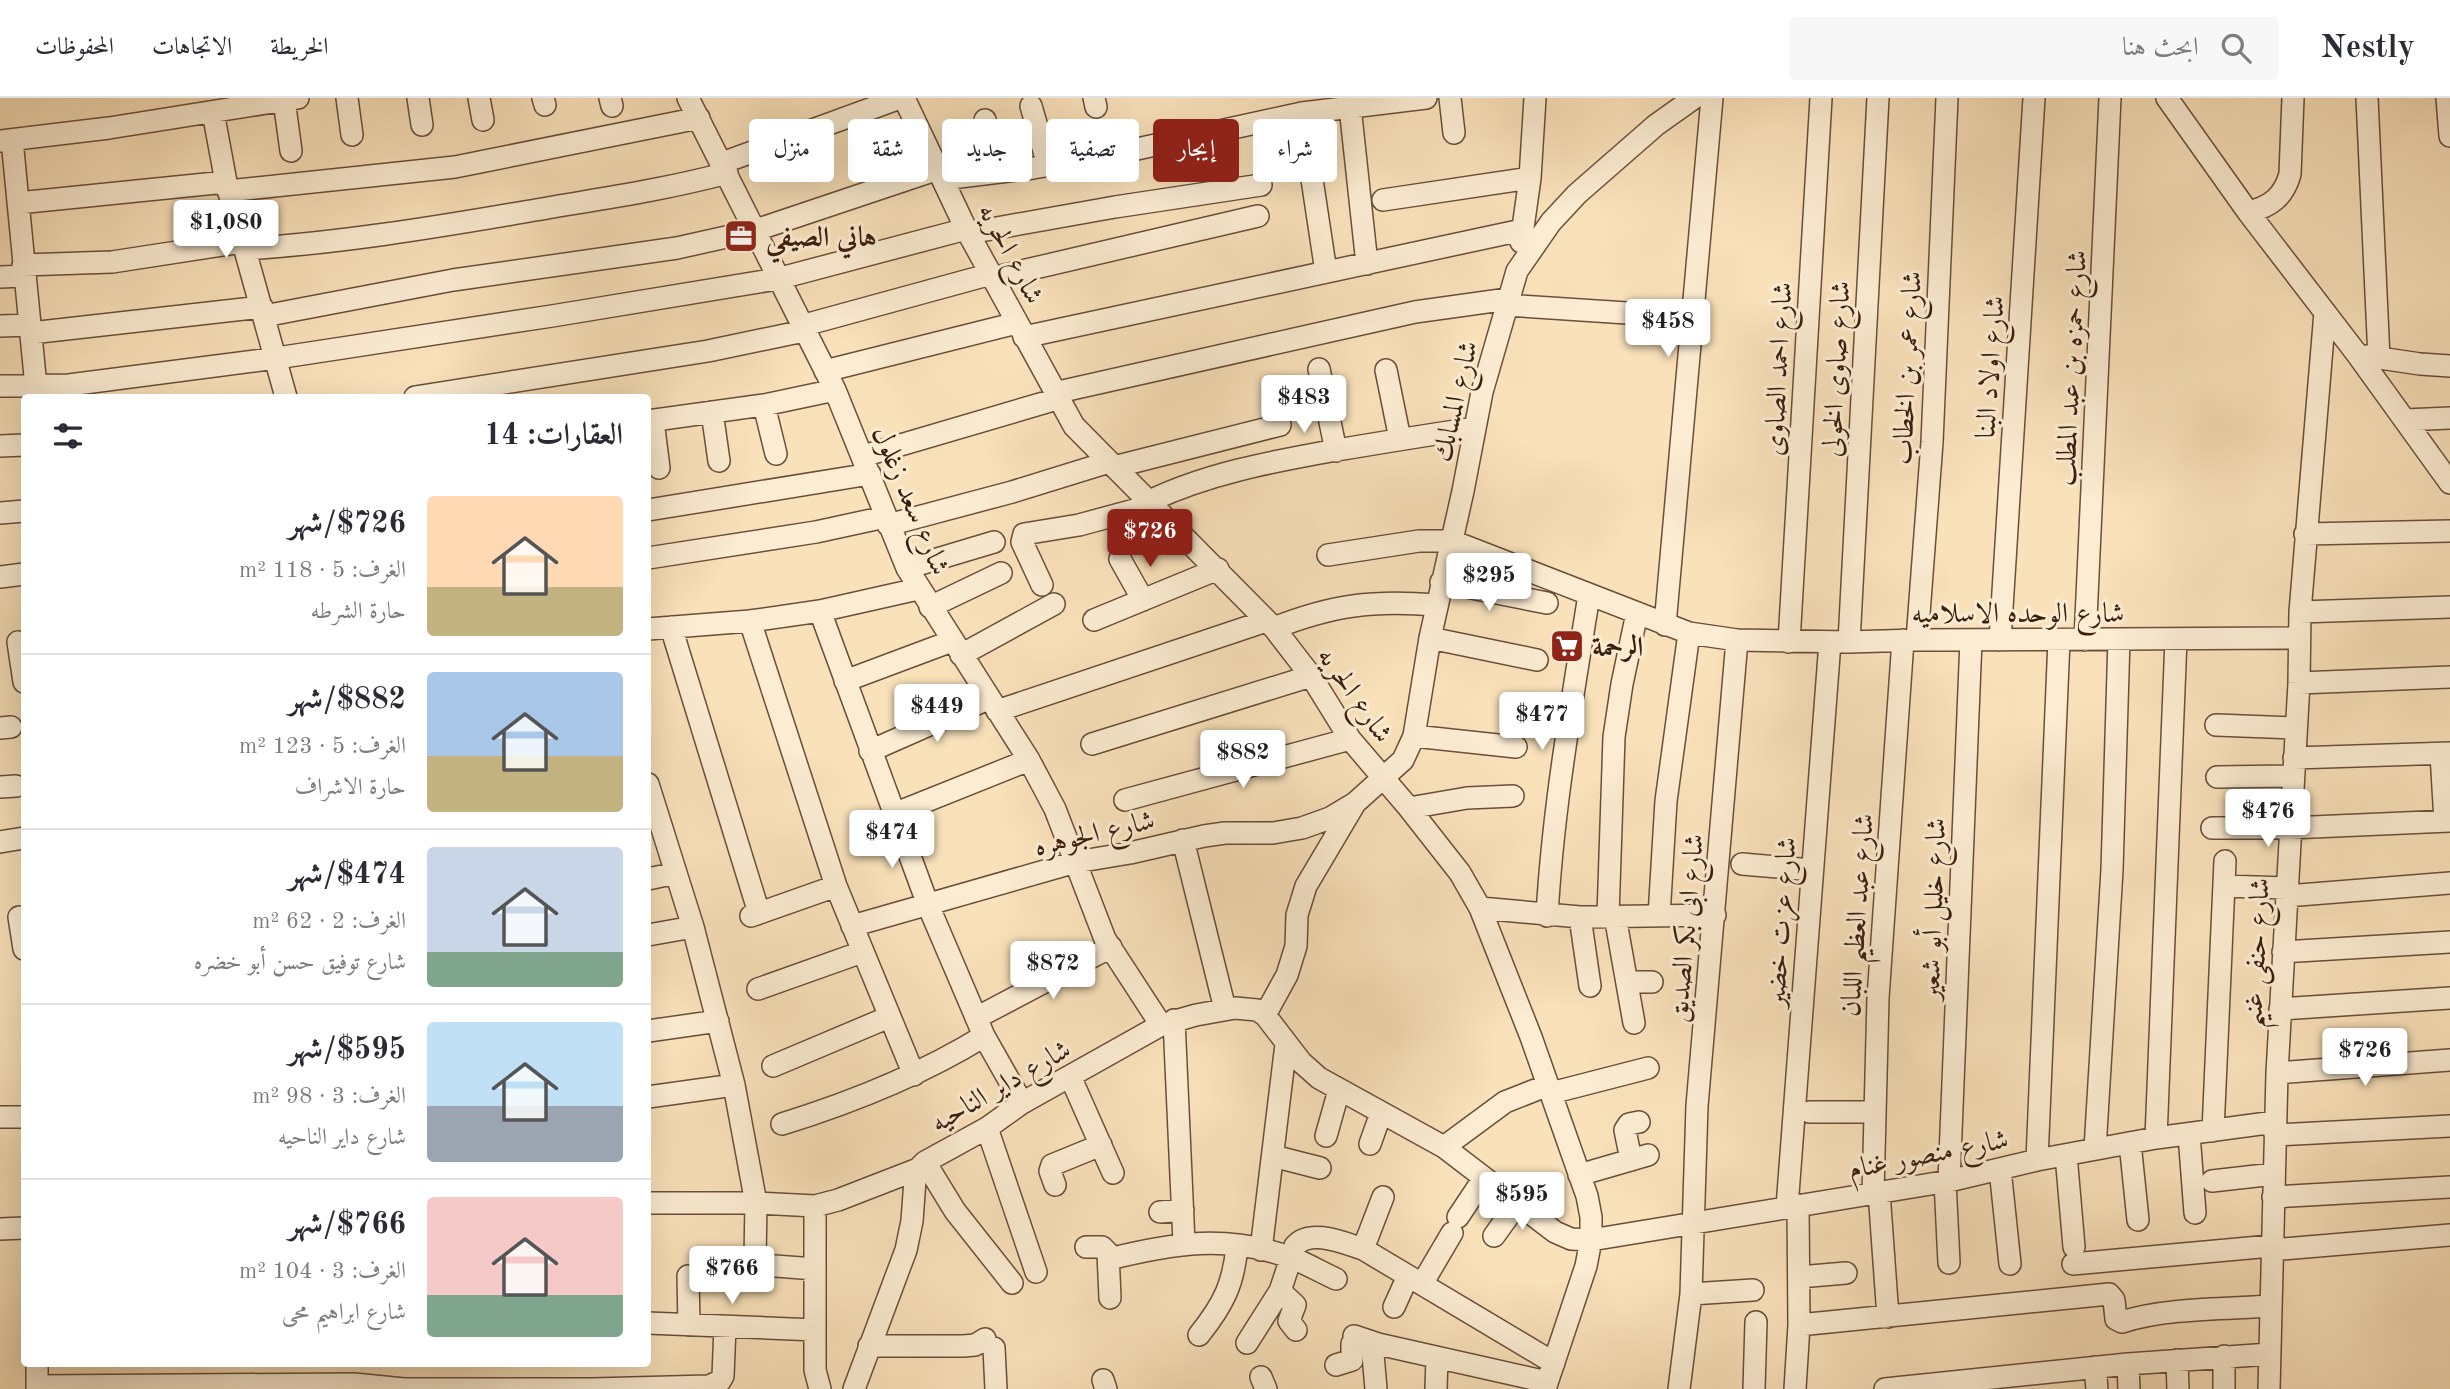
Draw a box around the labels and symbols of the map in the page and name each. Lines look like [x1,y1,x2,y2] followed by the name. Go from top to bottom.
[169,200,283,260] pin: $1,080
[965,200,1047,312] street label: شارع الحريه
[722,217,760,255] office icon: هاني الصيفي
[765,224,877,264] place label: هاني الصيفي
[2053,249,2100,487] street label: شارع حمزه بن عبد المطلب
[1890,271,1935,466] street label: شارع عمر بن الخطاب
[1819,280,1864,458] street label: شارع صاوى الخولى
[1761,281,1806,457] street label: شارع احمد الصاوى
[1973,295,2018,440] street label: شارع اولاد البنا
[1627,300,1709,359] pin: $458
[1428,338,1491,466] street label: شارع المسابك
[1263,376,1345,435] pin: $483
[859,423,953,582] street label: شارع سعد زغلول
[1109,510,1191,569] pin: $726
[1448,554,1530,613] pin: $295
[1911,601,2125,636] street label: شارع الوحده الاسلاميه
[1548,627,1586,665] supermarket icon: الرحمة
[1592,634,1643,663] place label: الرحمة
[1305,643,1396,752] street label: شارع الحريه
[896,684,978,744] pin: $449
[1501,692,1583,752] pin: $477
[1202,730,1284,790] pin: $882
[2227,790,2309,849] pin: $476
[1032,808,1159,869] street label: شارع الجوهره
[851,810,933,870] pin: $474
[1838,813,1891,1019] street label: شارع عبد العظيم اللبان
[1910,817,1959,1004] street label: شارع خليل أبو شعير
[1664,833,1717,1024] street label: شارع ابى بكر الصديق
[1763,836,1810,1012] street label: شارع عزت خضير
[2240,877,2287,1030] street label: شارع حنفى غنيم
[1012,942,1094,1001] pin: $872
[2324,1028,2406,1088] pin: $726
[927,1036,1080,1145] street label: شارع داير الناحيه
[1846,1127,2012,1193] street label: شارع منصور غنام
[1481,1172,1563,1232] pin: $595
[691,1246,773,1306] pin: $766

